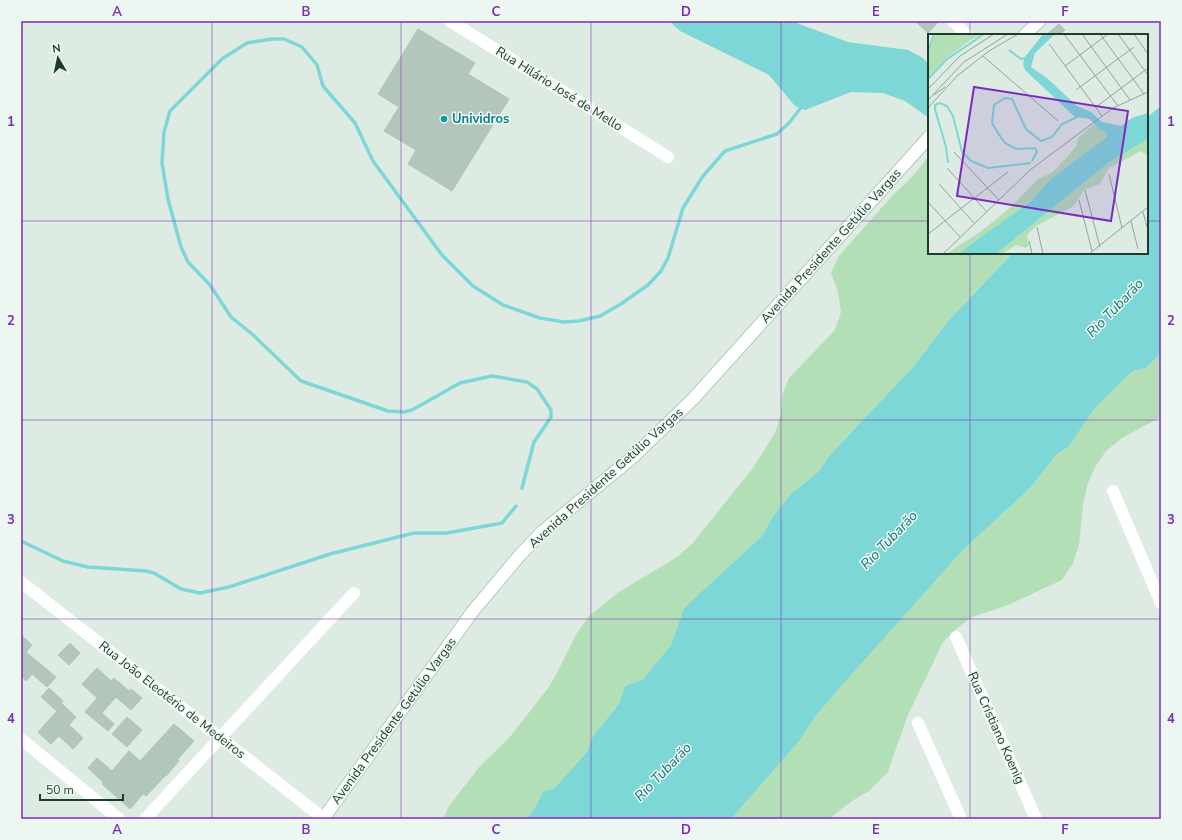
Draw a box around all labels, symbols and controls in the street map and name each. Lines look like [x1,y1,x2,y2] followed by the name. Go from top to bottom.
[112,3,122,21] text: A
[302,3,311,21] text: B
[492,3,501,21] text: C
[681,3,691,21] text: D
[872,3,880,21] text: E
[1061,3,1069,21] text: F
[928,34,1148,254] inset map
[38,38,78,78] north arrow
[51,41,62,57] text: N
[492,42,626,136] street label: Rua Hilário José de Mello
[452,110,509,128] place label: Unividros
[7,113,15,131] text: 1
[1167,113,1175,131] text: 1
[439,114,449,124] marker: Unividros
[757,165,905,327] street label: Avenida Presidente Getúlio Vargas
[1082,274,1148,342] water label: Rio Tubarão
[7,312,15,330] text: 2
[1167,312,1175,330] text: 2
[525,404,687,552] street label: Avenida Presidente Getúlio Vargas
[856,506,922,574] water label: Rio Tubarão
[7,511,15,529] text: 3
[1167,511,1175,529] text: 3
[327,634,461,808] street label: Avenida Presidente Getúlio Vargas
[95,637,249,763] street label: Rua João Eleotério de Medeiros
[963,669,1029,787] street label: Rua Cristiano Koenig
[7,710,15,728] text: 4
[1167,710,1175,728] text: 4
[630,738,696,806] water label: Rio Tubarão
[40,776,123,802] scale bar
[46,782,74,798] text: 50 m
[112,821,122,839] text: A
[302,821,311,839] text: B
[492,821,501,839] text: C
[681,821,691,839] text: D
[872,821,880,839] text: E
[1061,821,1069,839] text: F

